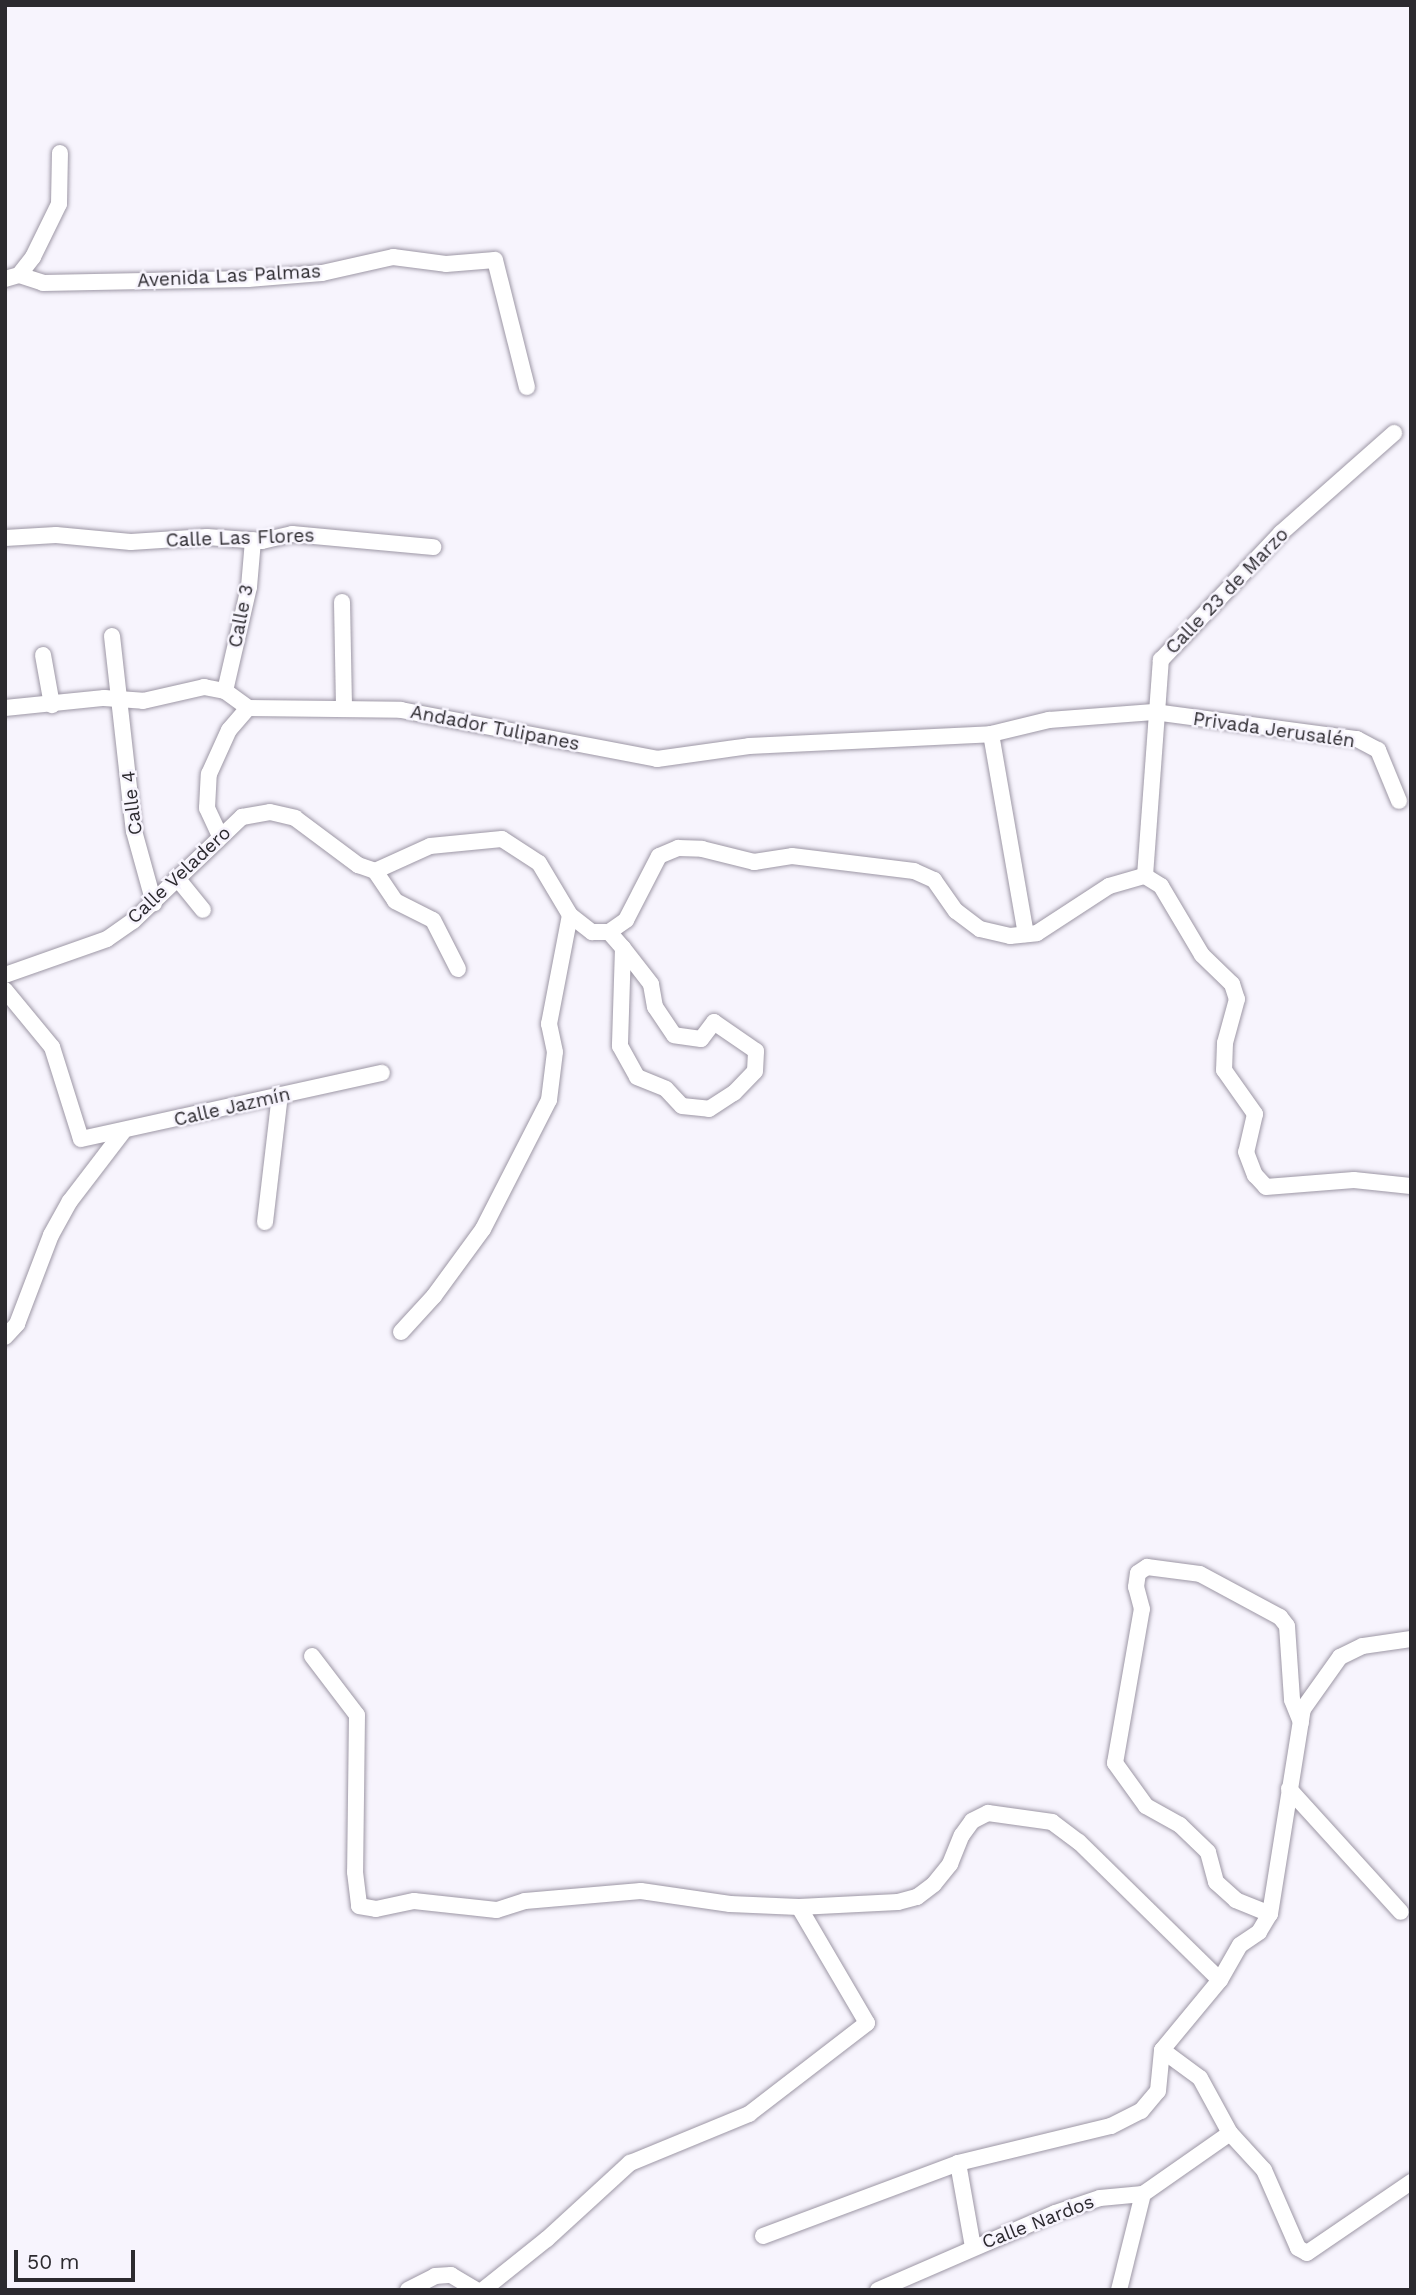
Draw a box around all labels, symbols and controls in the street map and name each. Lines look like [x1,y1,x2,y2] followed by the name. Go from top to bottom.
[136,260,322,292] street label: Avenida Las Palmas
[1161,523,1293,659] street label: Calle 23 de Marzo
[165,524,315,552] street label: Calle Las Flores
[224,582,258,650] street label: Calle 3
[408,700,582,756] street label: Andador Tulipanes
[1191,707,1357,753] street label: Privada Jerusalén
[117,770,147,836] street label: Calle 4
[122,821,236,929] street label: Calle Veladero
[171,1082,293,1132] street label: Calle Jazmín
[979,2190,1097,2254] street label: Calle Nardos
[18,2236,138,2280] scale bar
[27,2249,79,2274] text: 50 m

